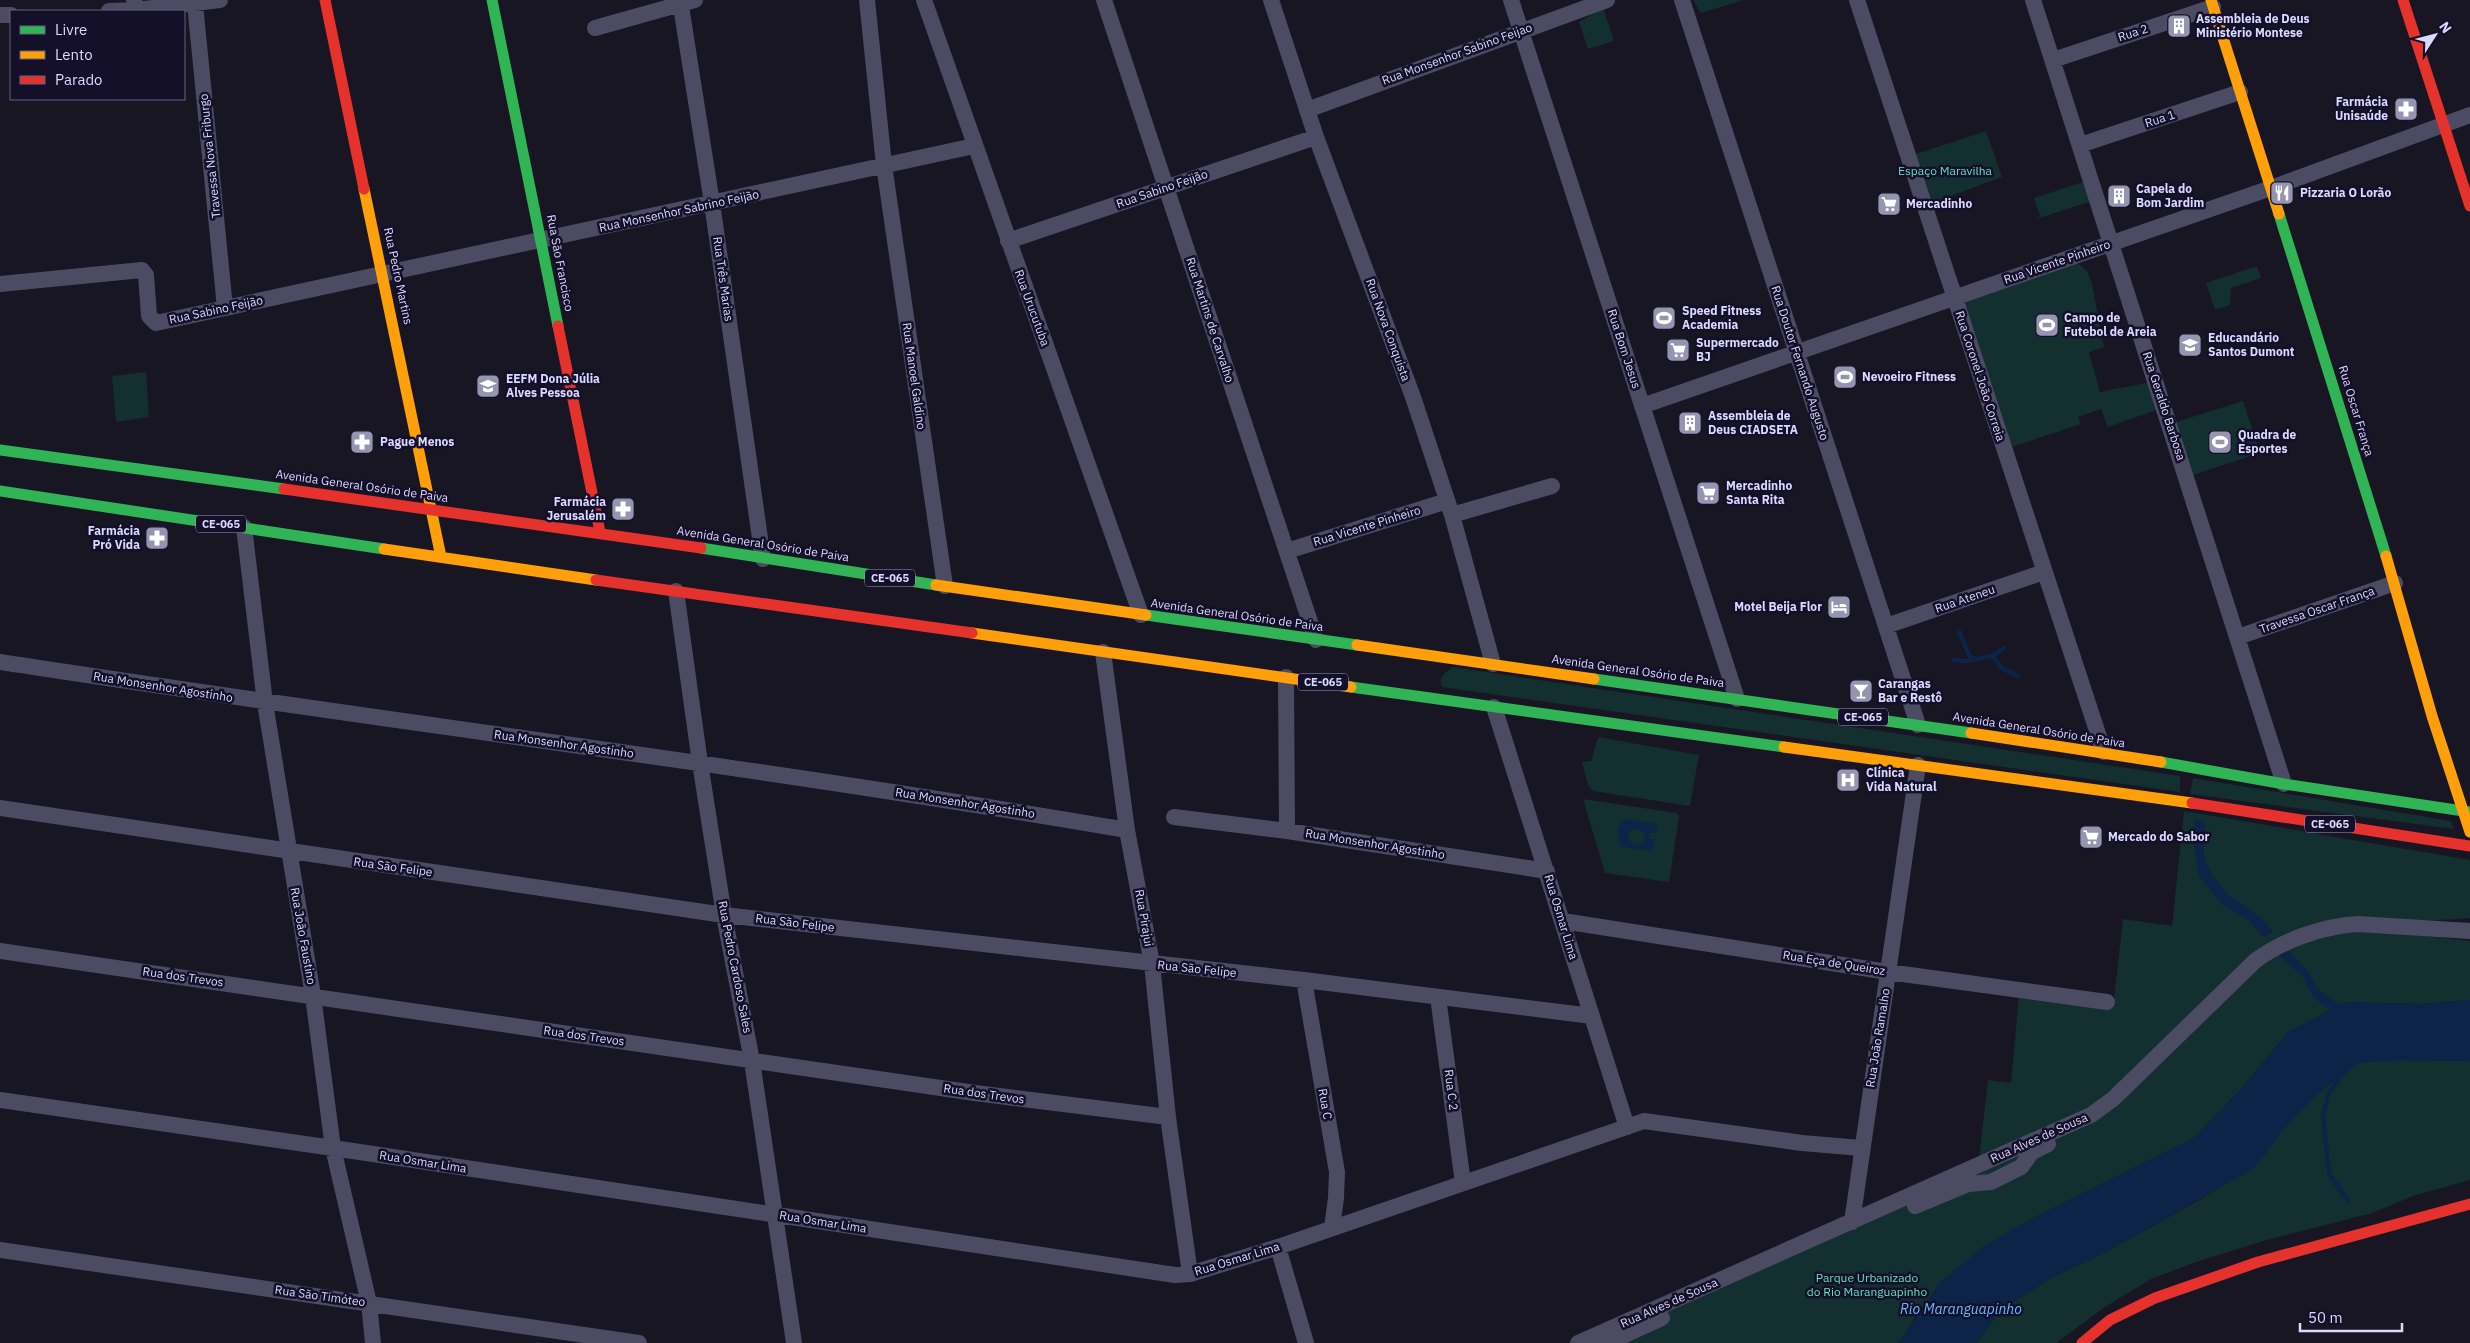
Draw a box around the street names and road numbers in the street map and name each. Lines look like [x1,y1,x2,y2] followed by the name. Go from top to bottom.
[1380,19,1534,88] street label: Rua Monsenhor Sabino Feijao
[2116,21,2150,44] street label: Rua 2
[195,93,224,219] street label: Travessa Nova Friburgo
[2143,107,2177,130] street label: Rua 1
[1114,166,1210,211] street label: Rua Sabino Feijão
[597,186,761,235] street label: Rua Monsenhor Sabrino Feijão
[544,213,577,313] street label: Rua São Francisco
[381,226,416,326] street label: Rua Pedro Martins
[710,236,737,322] street label: Rua Três Marias
[2002,236,2112,287] street label: Rua Vicente Pinheiro
[1183,255,1238,385] street label: Rua Martins de Carvalho
[1012,268,1053,349] street label: Rua Urucutuba
[1363,277,1414,384] street label: Rua Nova Conquista
[1768,284,1833,442] street label: Rua Doutor Fernando Augusto
[168,292,264,327] street label: Rua Sabino Feijão
[1605,307,1644,391] street label: Rua Bom Jesus
[1952,309,2009,443] street label: Rua Coronel João Correia
[900,322,929,431] street label: Rua Manoel Galdino
[2140,349,2189,463] street label: Rua Geraldo Barbosa
[2336,364,2378,459] street label: Rua Oscar França
[275,466,450,505] street label: Avenida General Osório de Paiva
[1311,502,1423,549] street label: Rua Vicente Pinheiro
[196,516,246,532] road number: CE-065
[676,522,851,565] street label: Avenida General Osório de Paiva
[865,570,915,586] road number: CE-065
[1933,581,1997,616] street label: Rua Ateneu
[2257,583,2377,636] street label: Travessa Oscar França
[1150,595,1325,634] street label: Avenida General Osório de Paiva
[1551,651,1726,690] street label: Avenida General Osório de Paiva
[92,668,234,705] street label: Rua Monsenhor Agostinho
[1298,674,1348,690] road number: CE-065
[1952,708,2127,751] street label: Avenida General Osório de Paiva
[1838,709,1888,726] road number: CE-065
[493,726,635,761] street label: Rua Monsenhor Agostinho
[894,784,1036,821] street label: Rua Monsenhor Agostinho
[2305,816,2355,832] road number: CE-065
[1304,825,1446,862] street label: Rua Monsenhor Agostinho
[353,854,434,880] street label: Rua São Felipe
[1541,873,1582,962] street label: Rua Osmar Lima
[288,886,319,986] street label: Rua João Faustino
[1132,888,1157,948] street label: Rua Pirajui
[715,899,756,1035] street label: Rua Pedro Cardoso Sales
[755,910,836,935] street label: Rua São Felipe
[1782,947,1887,978] street label: Rua Eça de Queiroz
[1157,957,1238,980] street label: Rua São Felipe
[142,963,225,990] street label: Rua dos Trevos
[1862,987,1893,1089] street label: Rua João Ramalho
[543,1022,626,1049] street label: Rua dos Trevos
[1442,1069,1461,1111] street label: Rua C 2
[943,1080,1026,1107] street label: Rua dos Trevos
[1315,1087,1336,1121] street label: Rua C
[1988,1109,2090,1166] street label: Rua Alves de Sousa
[378,1147,468,1176] street label: Rua Osmar Lima
[778,1207,868,1236] street label: Rua Osmar Lima
[1193,1238,1282,1279] street label: Rua Osmar Lima
[1618,1274,1720,1331] street label: Rua Alves de Sousa
[274,1282,367,1309] street label: Rua São Timóteo

